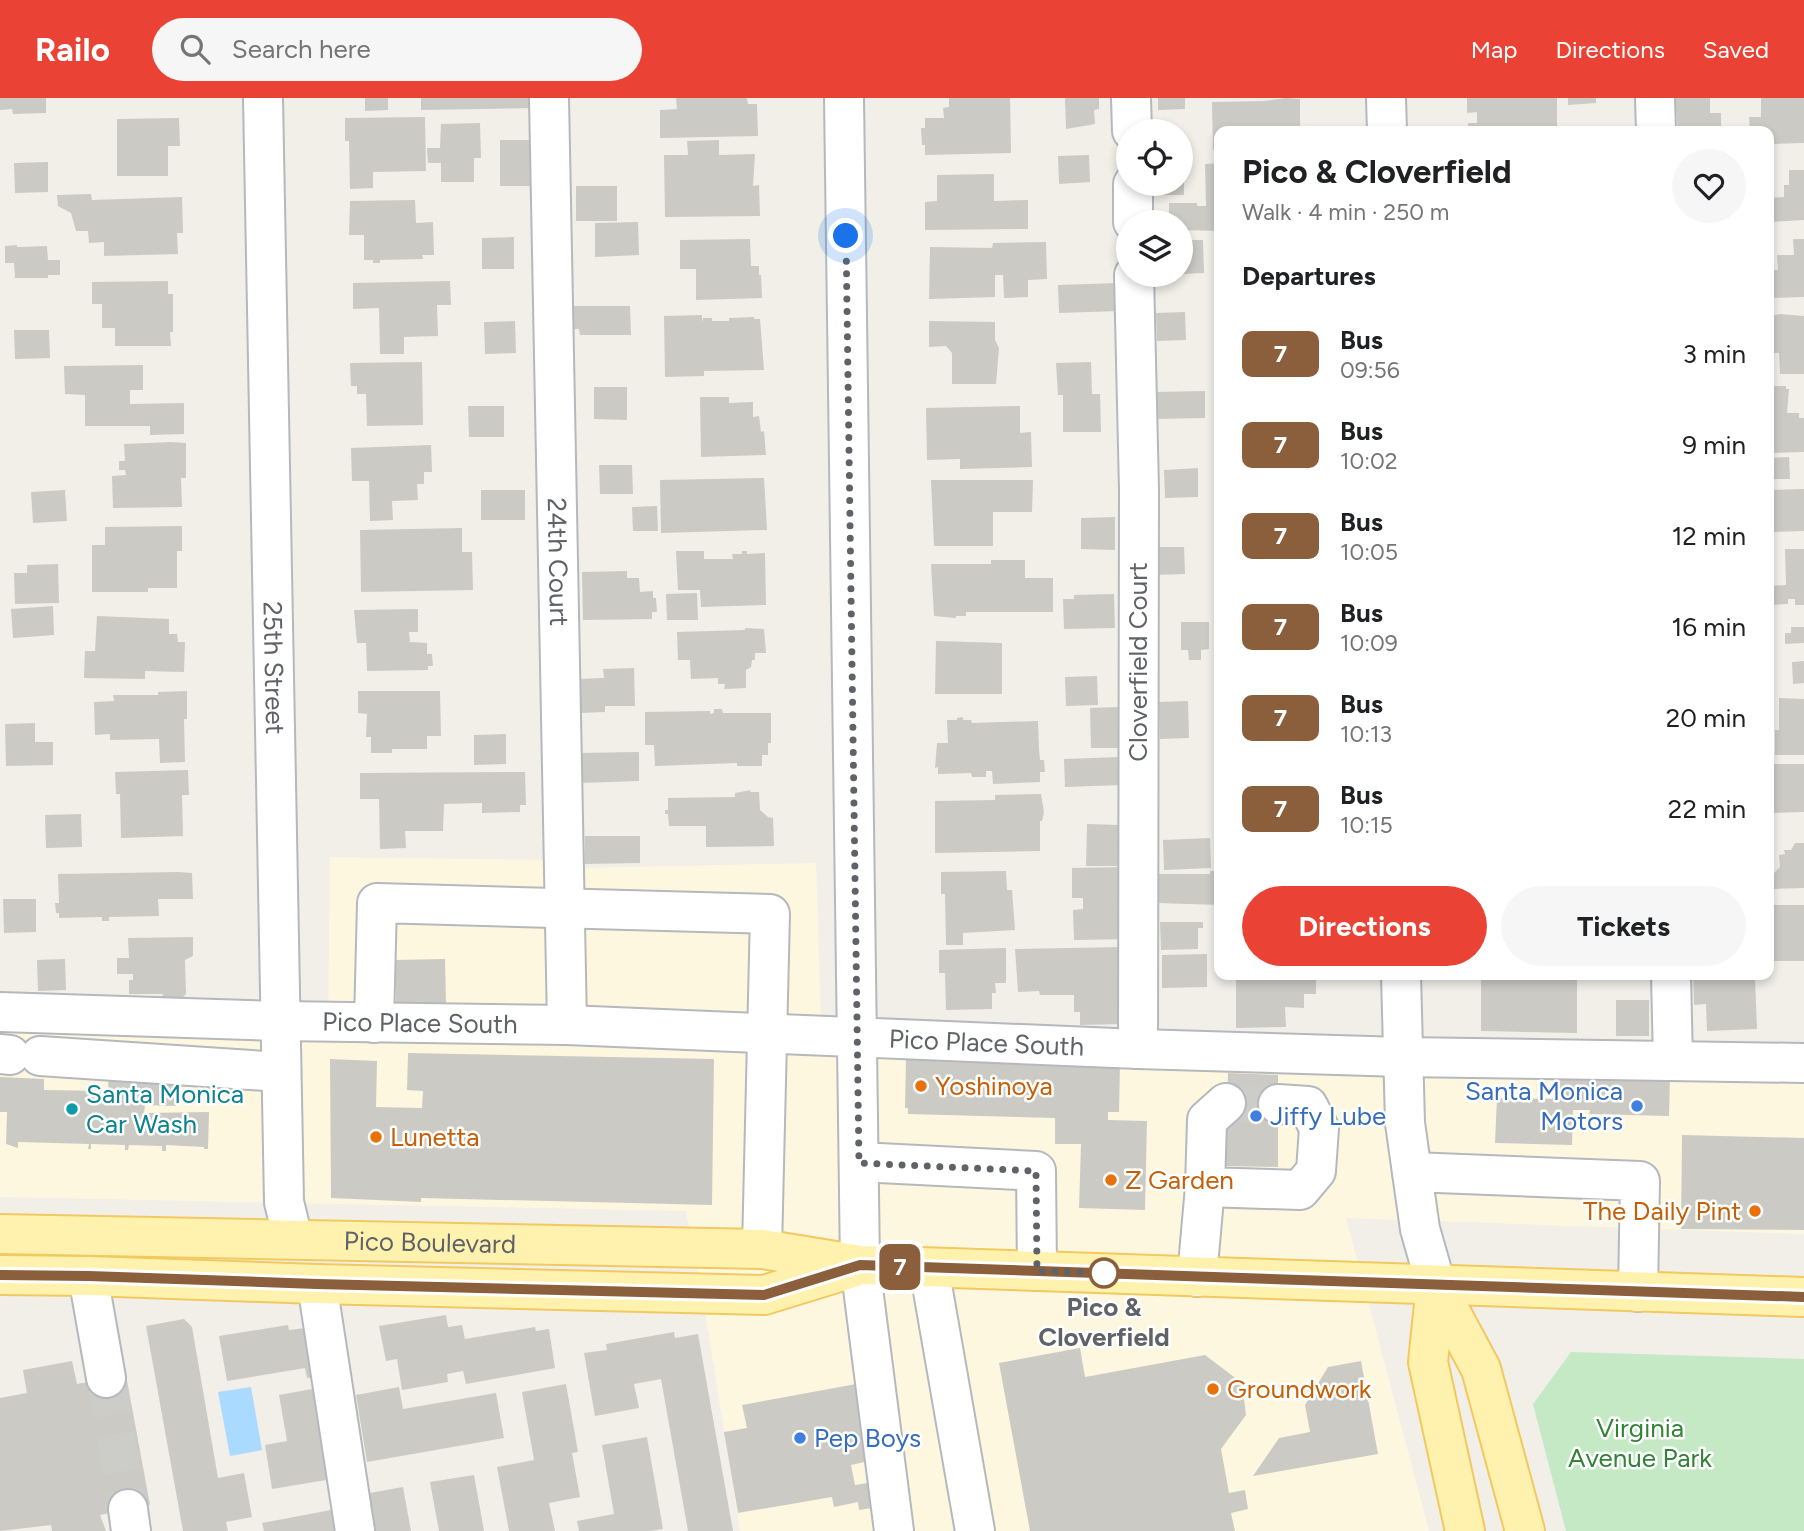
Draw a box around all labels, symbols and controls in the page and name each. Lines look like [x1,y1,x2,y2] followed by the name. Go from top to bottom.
[152,18,642,81] search box
[35,30,110,69] text: Railo
[176,30,214,68] icon: search
[232,33,371,65] text: Search here
[1471,35,1517,64] text: Map
[1555,35,1665,64] text: Directions
[1703,35,1769,64] text: Saved
[1116,119,1193,287] map controls
[1116,119,1193,196] button: locate
[1672,149,1746,223] button: heart
[1242,152,1512,191] text: Pico & Cloverfield
[1242,198,1449,226] text: Walk · 4 min · 250 m
[1116,210,1193,287] button: layers
[828,218,863,253] your location
[1242,260,1376,292] text: Departures
[1340,324,1383,356] text: Bus
[1683,338,1746,370] text: 3 min
[1274,339,1287,368] text: 7
[1340,356,1400,384] text: 09:56
[1340,415,1383,447] text: Bus
[1682,429,1746,461] text: 9 min
[1274,430,1287,459] text: 7
[1340,447,1398,475] text: 10:02
[541,497,575,627] street label: 24th Court
[1340,506,1383,538] text: Bus
[1672,520,1746,552] text: 12 min
[1274,521,1287,550] text: 7
[1340,538,1398,566] text: 10:05
[1122,562,1154,762] street label: Cloverfield Court
[1340,597,1383,629] text: Bus
[257,601,291,735] street label: 25th Street
[1671,611,1746,643] text: 16 min
[1274,612,1287,641] text: 7
[1340,629,1398,657] text: 10:09
[1340,688,1383,720] text: Bus
[1666,702,1746,734] text: 20 min
[1274,703,1287,732] text: 7
[1340,720,1392,748] text: 10:13
[1340,779,1383,811] text: Bus
[1668,793,1746,825] text: 22 min
[1274,794,1287,823] text: 7
[1340,811,1393,839] text: 10:15
[1242,886,1487,966] button: Directions
[1501,886,1746,966] button: Tickets
[322,1006,518,1040] street label: Pico Place South
[888,1023,1085,1063] street label: Pico Place South
[935,1070,1053,1102] place label: Yoshinoya
[1465,1075,1623,1137] place label: Santa Monica Motors
[86,1078,244,1140] place label: Santa Monica Car Wash
[913,1078,929,1094] marker: Yoshinoya
[1629,1098,1645,1114] marker: Santa Monica Motors
[1270,1100,1386,1132] place label: Jiffy Lube
[64,1101,80,1117] marker: Santa Monica Car Wash
[1248,1108,1264,1124] marker: Jiffy Lube
[390,1121,480,1153] place label: Lunetta
[368,1129,384,1145] marker: Lunetta
[1125,1164,1234,1196] place label: Z Garden
[1103,1172,1119,1188] marker: Z Garden
[1583,1195,1741,1227] place label: The Daily Pint
[1747,1203,1763,1219] marker: The Daily Pint
[343,1225,516,1260] street label: Pico Boulevard
[877,1244,923,1290] line badge: 7
[893,1252,907,1281] text: 7
[1089,1258,1119,1288] marker: Pico & Cloverfield
[1038,1291,1170,1353] place label: Pico & Cloverfield
[1227,1373,1372,1405] place label: Groundwork
[1205,1381,1221,1397] marker: Groundwork
[1568,1412,1712,1474] park label: Virginia Avenue Park
[814,1422,921,1454] place label: Pep Boys
[792,1430,808,1446] marker: Pep Boys

